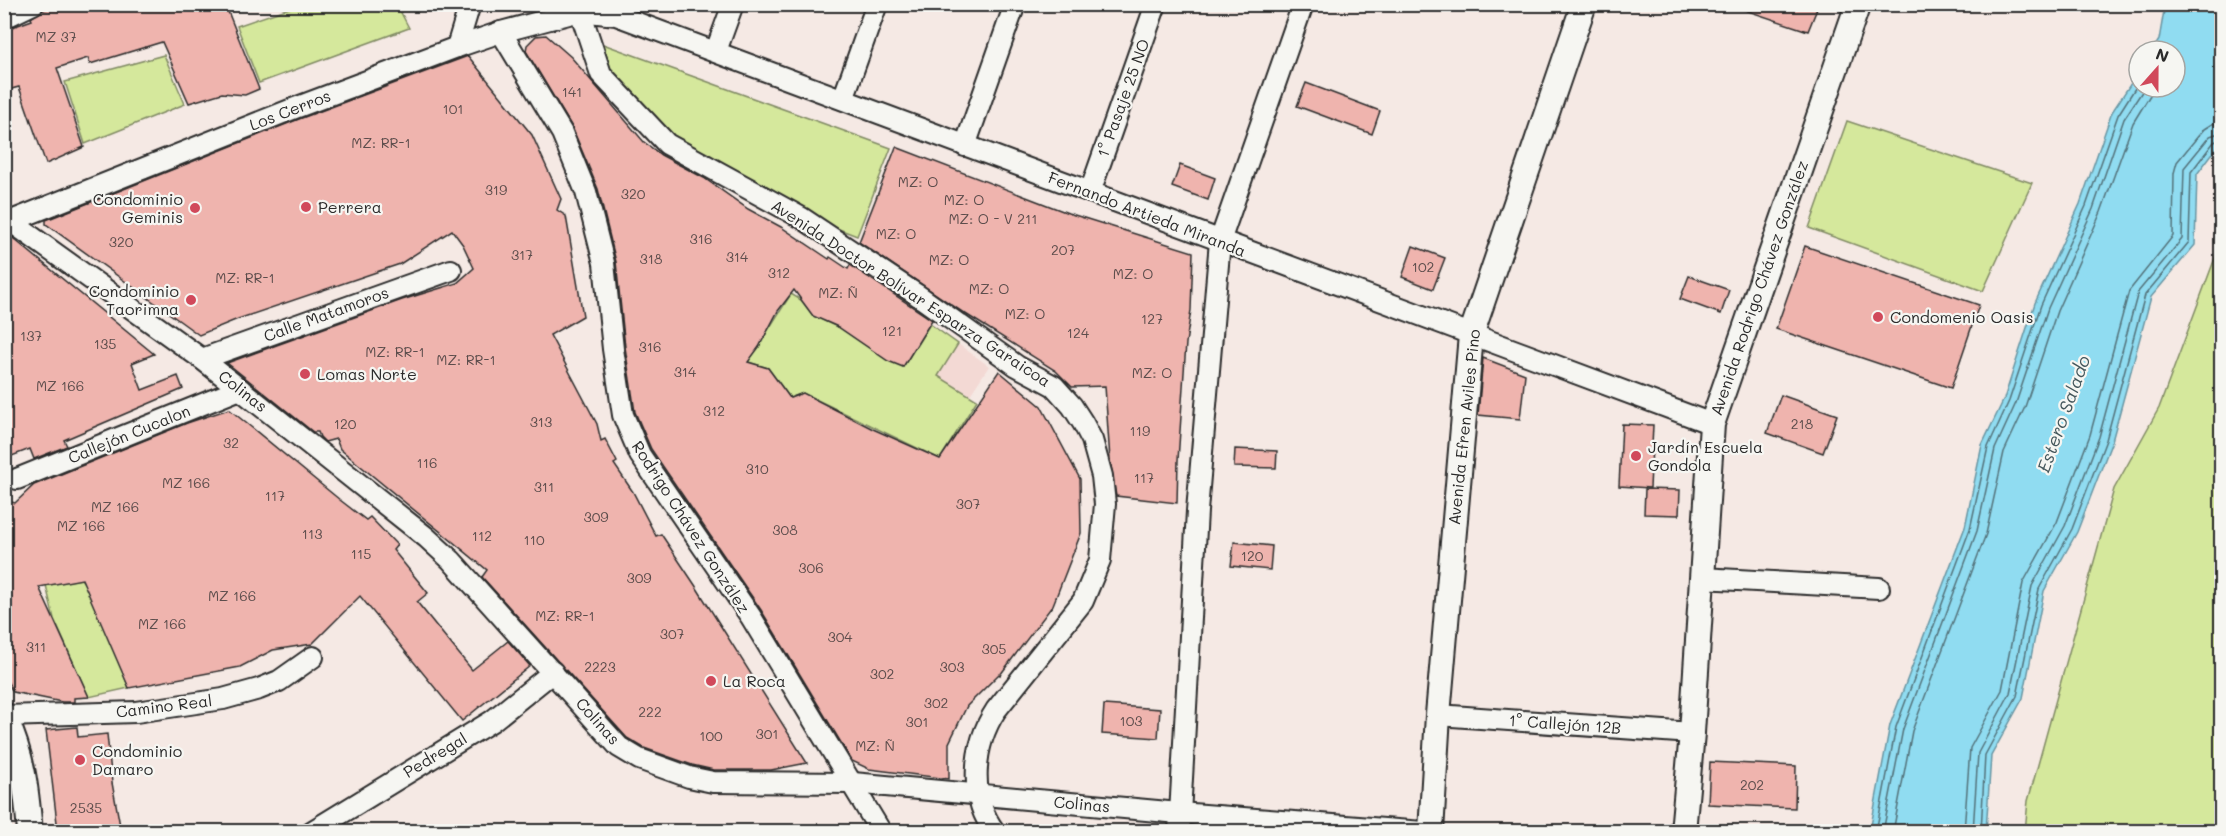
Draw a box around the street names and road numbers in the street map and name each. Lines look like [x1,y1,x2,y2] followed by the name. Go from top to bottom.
[1091,36,1154,160] street label: 1° Pasaje 25 NO
[246,84,333,135] street label: Los Cerros
[1705,158,1812,418] street label: Avenida Rodrigo Chávez González
[1045,166,1249,261] street label: Fernando Artieda Miranda
[768,194,1055,391] street label: Avenida Doctor Bolívar Esparza Garaicoa
[260,281,391,346] street label: Calle Matamoros
[1443,328,1484,526] street label: Avenida Efren Aviles Pino
[215,365,272,416] street label: Colinas
[65,399,193,468] street label: Callejón Cucalon
[628,437,755,617] street label: Rodrigo Chávez González
[115,689,213,722] street label: Camino Real
[572,693,625,749] street label: Colinas
[1508,709,1622,738] street label: 1° Callejón 12B
[399,727,471,782] street label: Pedregal
[1053,791,1111,816] street label: Colinas

